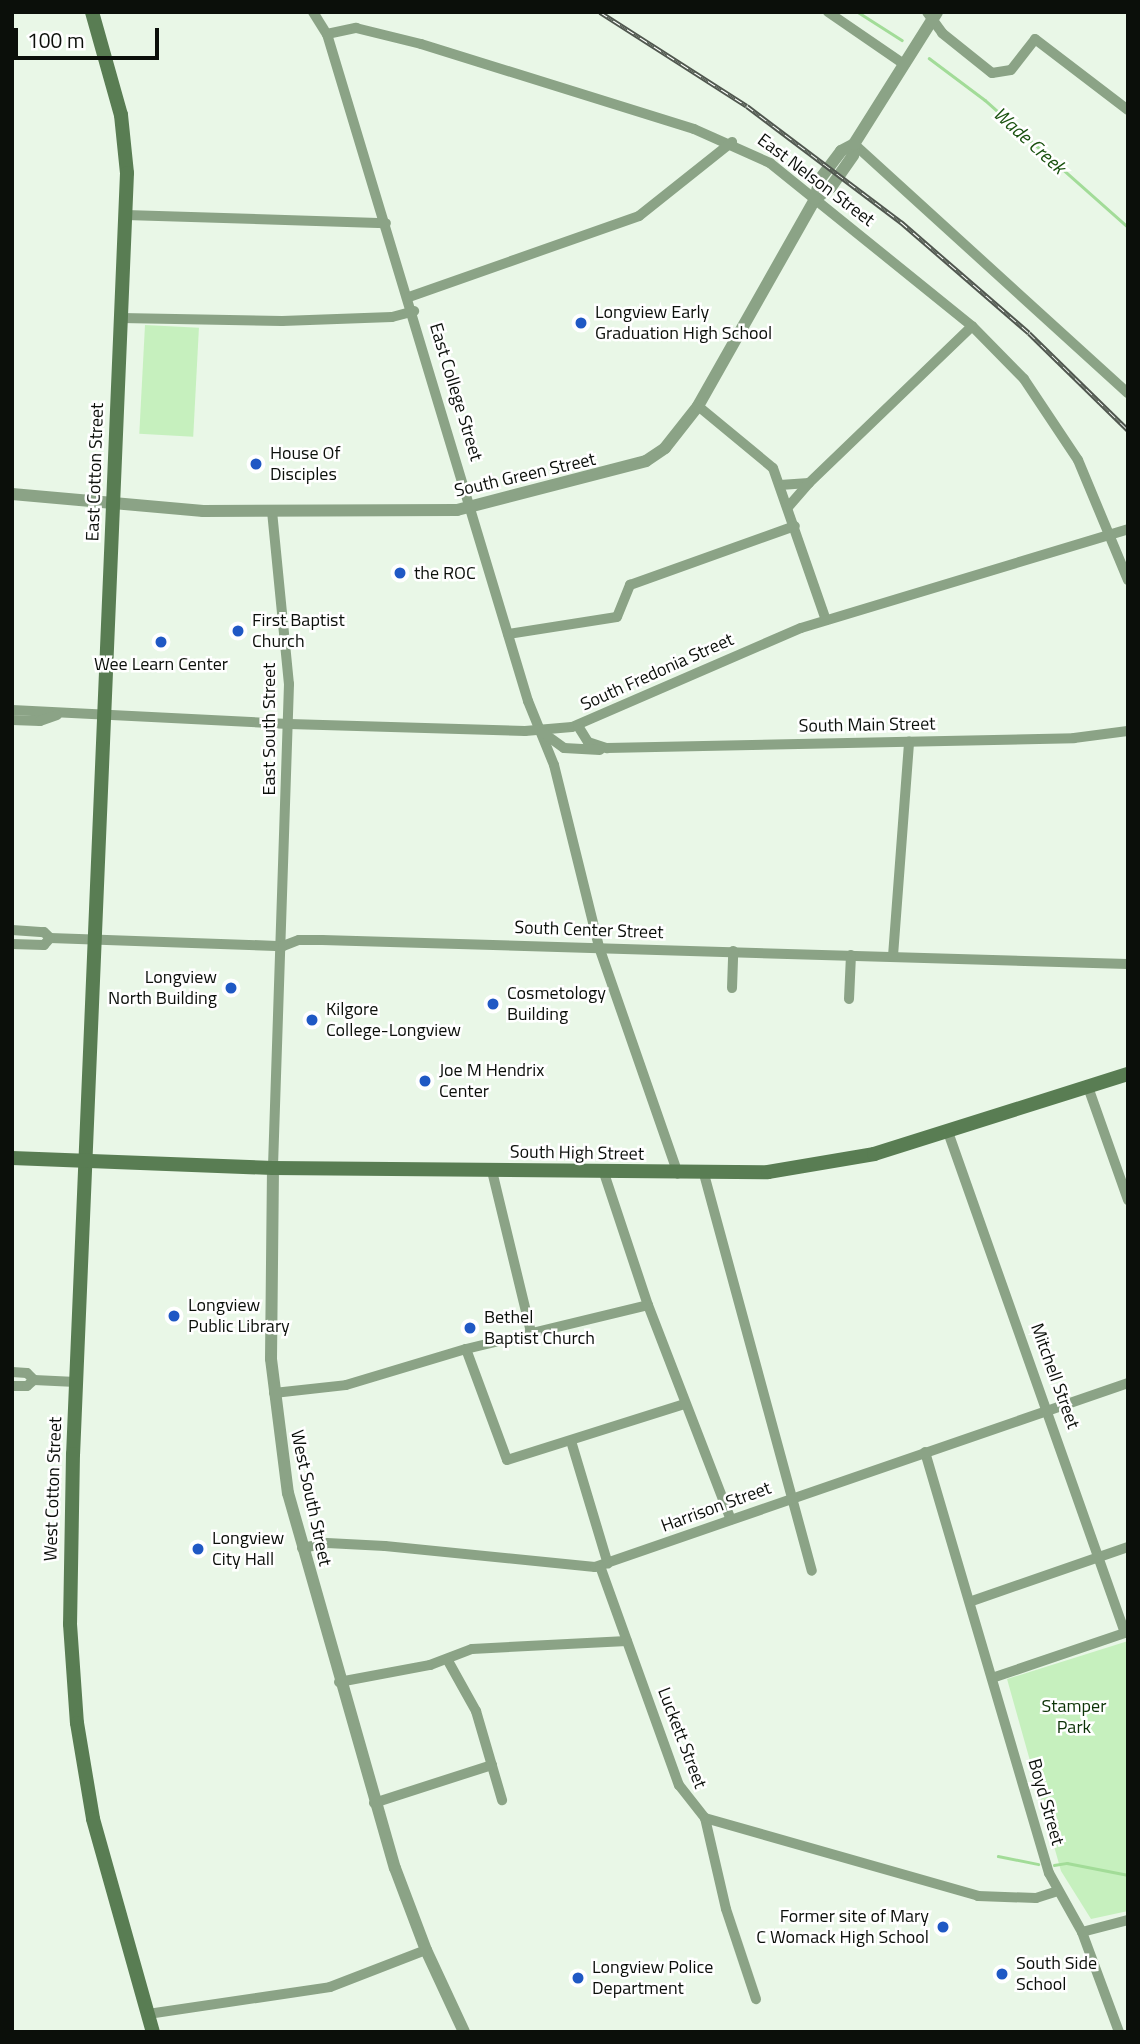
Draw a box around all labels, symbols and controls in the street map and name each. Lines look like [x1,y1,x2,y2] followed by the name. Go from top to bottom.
[18,14,163,58] scale bar
[27,24,84,56] text: 100 m
[989,102,1071,178] water label: Wade Creek
[753,129,879,231] street label: East Nelson Street
[595,302,772,344] place label: Longview Early Graduation High School
[573,315,589,331] marker: Longview Early Graduation High School
[425,321,487,463] street label: East College Street
[82,402,108,542] street label: East Cotton Street
[270,443,340,486] place label: House Of Disciples
[452,448,598,502] street label: South Green Street
[248,456,264,472] marker: House Of Disciples
[414,562,476,584] place label: the ROC
[392,565,408,581] marker: the ROC
[252,610,345,652] place label: First Baptist Church
[230,623,246,639] marker: First Baptist Church
[577,629,737,715] street label: South Fredonia Street
[153,634,169,650] marker: Wee Learn Center
[94,653,228,675] place label: Wee Learn Center
[258,663,280,795] street label: East South Street
[798,713,936,737] street label: South Main Street
[514,917,664,943] street label: South Center Street
[108,967,217,1010] place label: Longview North Building
[223,980,239,996] marker: Longview North Building
[507,983,606,1026] place label: Cosmetology Building
[485,996,501,1012] marker: Cosmetology Building
[326,999,461,1042] place label: Kilgore College-Longview
[304,1012,320,1028] marker: Kilgore College-Longview
[439,1060,544,1102] place label: Joe M Hendrix Center
[417,1073,433,1089] marker: Joe M Hendrix Center
[510,1141,644,1165] street label: South High Street
[188,1295,290,1338] place label: Longview Public Library
[484,1307,595,1350] place label: Bethel Baptist Church
[166,1308,182,1324] marker: Longview Public Library
[462,1320,478,1336] marker: Bethel Baptist Church
[1026,1320,1084,1432] street label: Mitchell Street
[40,1416,66,1562] street label: West Cotton Street
[286,1428,336,1568] street label: West South Street
[658,1477,774,1537] street label: Harrison Street
[212,1528,284,1570] place label: Longview City Hall
[190,1541,206,1557] marker: Longview City Hall
[653,1684,711,1792] street label: Luckett Street
[1042,1696,1106,1738] park label: Stamper Park
[1023,1756,1069,1848] street label: Boyd Street
[756,1906,929,1948] place label: Former site of Mary C Womack High School
[935,1919,951,1935] marker: Former site of Mary C Womack High School
[1016,1953,1097,1996] place label: South Side School
[592,1957,713,2000] place label: Longview Police Department
[994,1966,1010,1982] marker: South Side School
[570,1970,586,1986] marker: Longview Police Department

